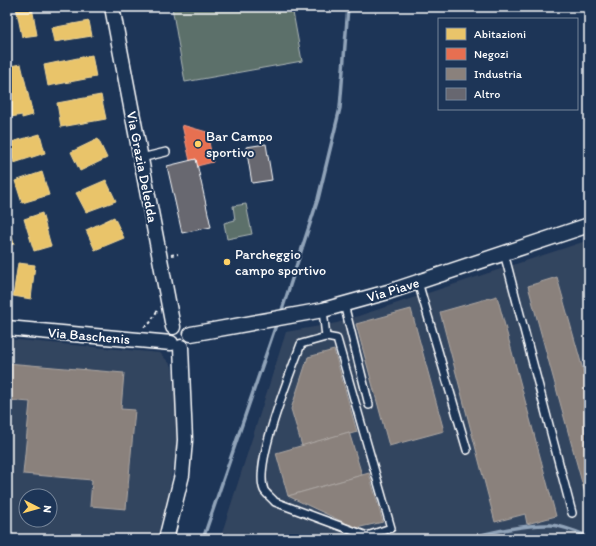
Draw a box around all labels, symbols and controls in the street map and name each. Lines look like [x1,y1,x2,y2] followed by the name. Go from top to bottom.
[438,18,578,110] legend
[474,27,526,41] text: Abitazioni
[474,47,509,61] text: Negozi
[474,67,523,81] text: Industria
[474,87,500,101] text: Altro
[123,110,161,224] street label: Via Grazia Deledda
[206,128,273,161] place label: Bar Campo sportivo
[193,139,203,149] marker: Bar Campo sportivo
[235,246,326,279] place label: Parcheggio campo sportivo
[222,257,232,267] marker: Parcheggio campo sportivo
[365,274,422,306] street label: Via Piave
[47,324,131,348] street label: Via Baschenis
[18,488,58,528] north arrow
[41,505,54,513] text: N

